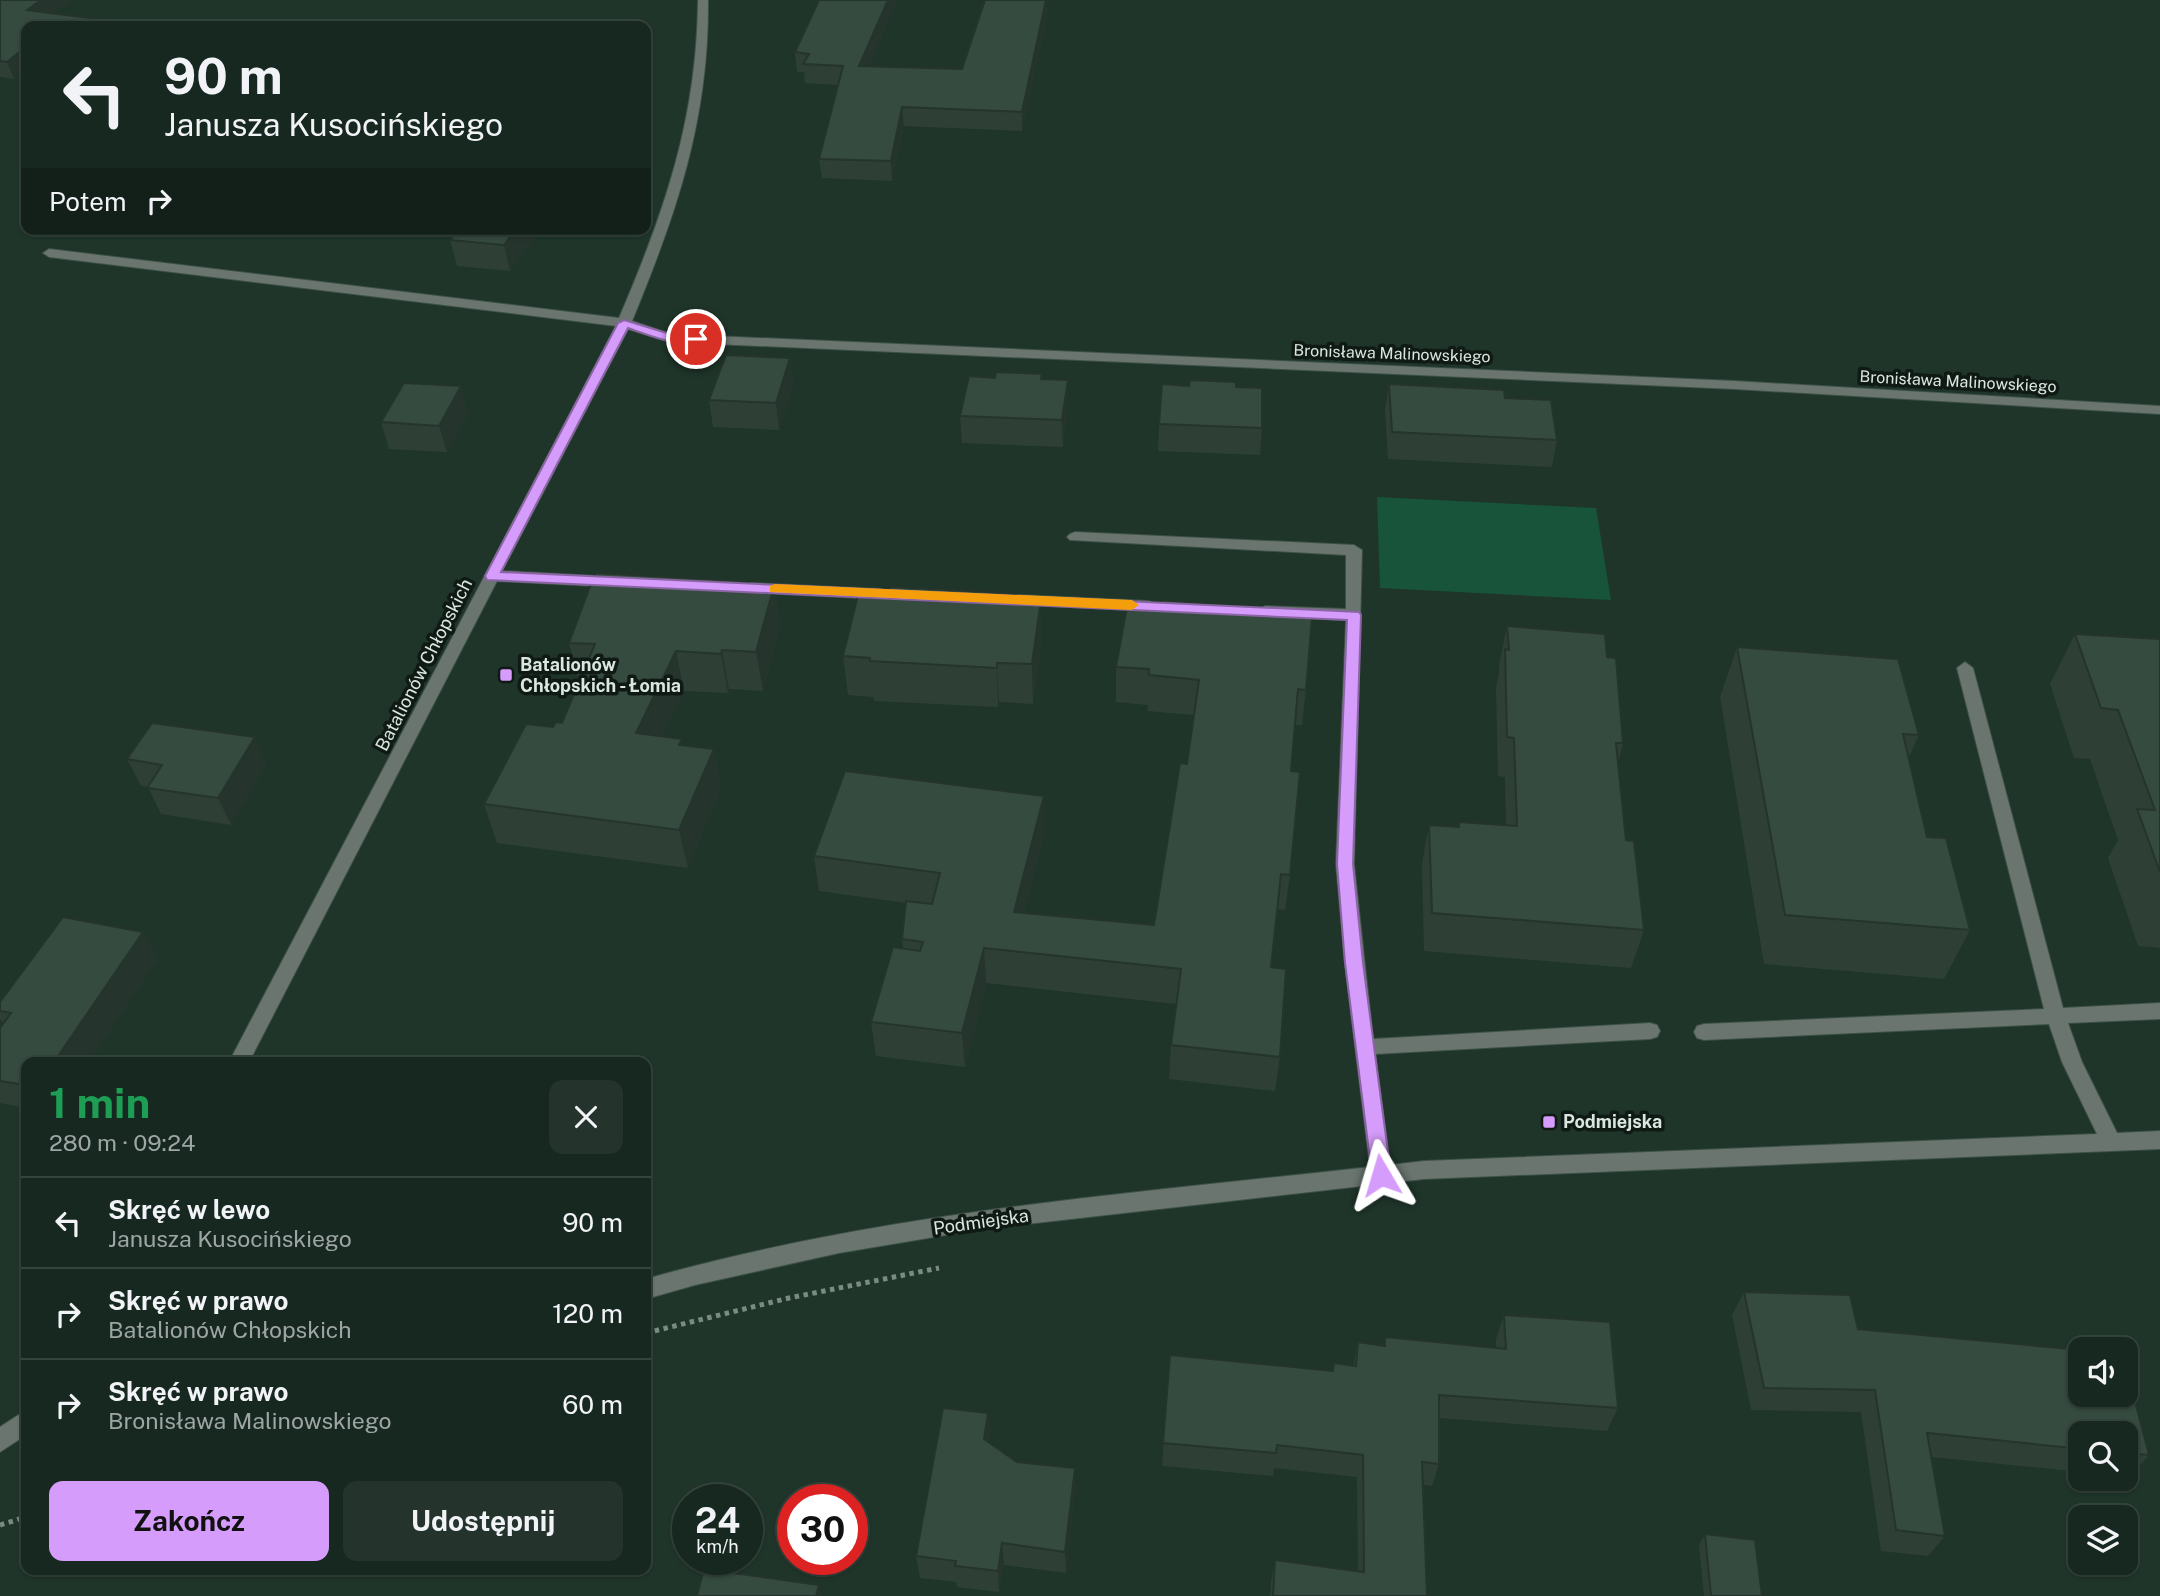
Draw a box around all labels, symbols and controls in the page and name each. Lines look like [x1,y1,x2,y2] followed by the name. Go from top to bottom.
[164,47,283,105] text: 90 m
[49,49,140,140] icon: left
[164,106,503,143] text: Janusza Kusocińskiego
[140,182,178,220] icon: right
[49,186,126,217] text: Potem
[666,309,726,369] pin
[677,320,715,358] icon: arrive
[1293,341,1491,366] street label: Bronisława Malinowskiego
[1859,367,2057,396] street label: Bronisława Malinowskiego
[371,575,476,754] street label: Batalionów Chłopskich
[520,654,681,696] place label: Batalionów Chłopskich - Łomia
[498,667,514,683] marker: Batalionów Chłopskich - Łomia
[49,1078,150,1127] text: 1 min
[549,1080,623,1154] button: close
[1563,1111,1662,1132] place label: Podmiejska
[1541,1114,1557,1130] marker: Podmiejska
[49,1129,195,1156] text: 280 m · 09:24
[1344,1138,1418,1212] position arrow
[108,1194,270,1225] text: Skręć w lewo
[49,1204,87,1242] icon: left
[932,1204,1030,1239] street label: Podmiejska
[562,1207,623,1238] text: 90 m
[108,1225,352,1252] text: Janusza Kusocińskiego
[108,1285,288,1316] text: Skręć w prawo
[49,1295,87,1333] icon: right
[552,1298,623,1329] text: 120 m
[108,1316,351,1343] text: Batalionów Chłopskich
[2068,1337,2138,1575] map controls
[2068,1337,2138,1407] button: sound
[108,1376,288,1407] text: Skręć w prawo
[49,1386,87,1424] icon: right
[562,1389,623,1420] text: 60 m
[108,1407,392,1434] text: Bronisława Malinowskiego
[2068,1421,2138,1491] button: search
[49,1481,329,1561] button: Zakończ
[343,1481,623,1561] button: Udostępnij
[777,1484,868,1575] speed limit sign: 30
[695,1500,740,1541] text: 24
[2068,1505,2138,1575] button: layers
[696,1536,739,1557] text: km/h

